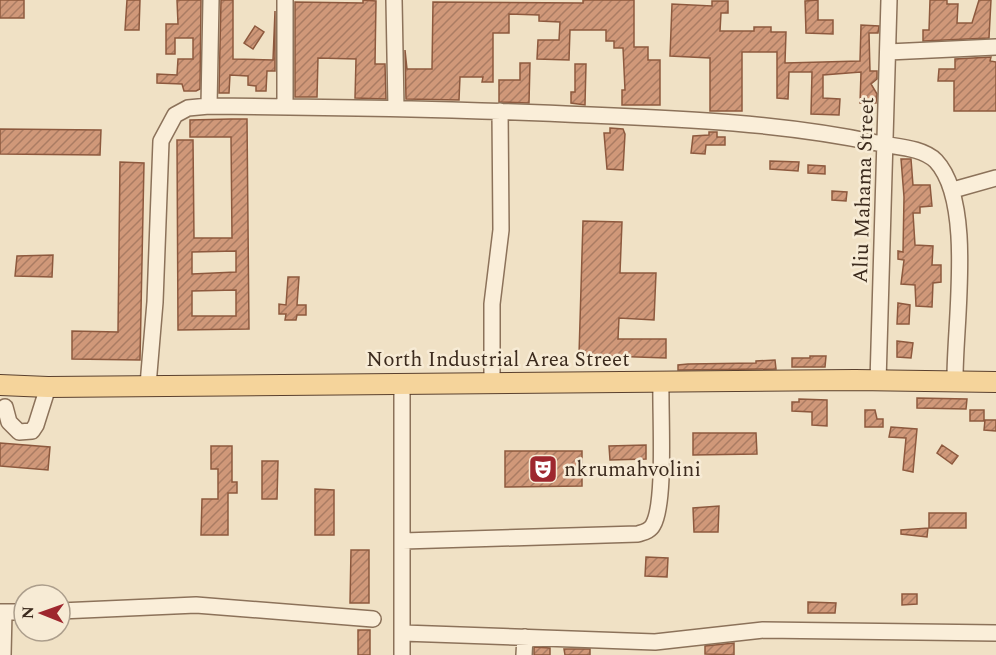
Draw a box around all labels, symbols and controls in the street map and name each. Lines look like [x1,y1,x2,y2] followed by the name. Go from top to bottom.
[845,96,883,284] street label: Aliu Mahama Street
[366,344,630,376] street label: North Industrial Area Street
[527,453,559,485] theatre icon: nkrumahvolini
[564,454,701,486] place label: nkrumahvolini
[12,583,72,643] north arrow
[16,606,40,619] text: N

